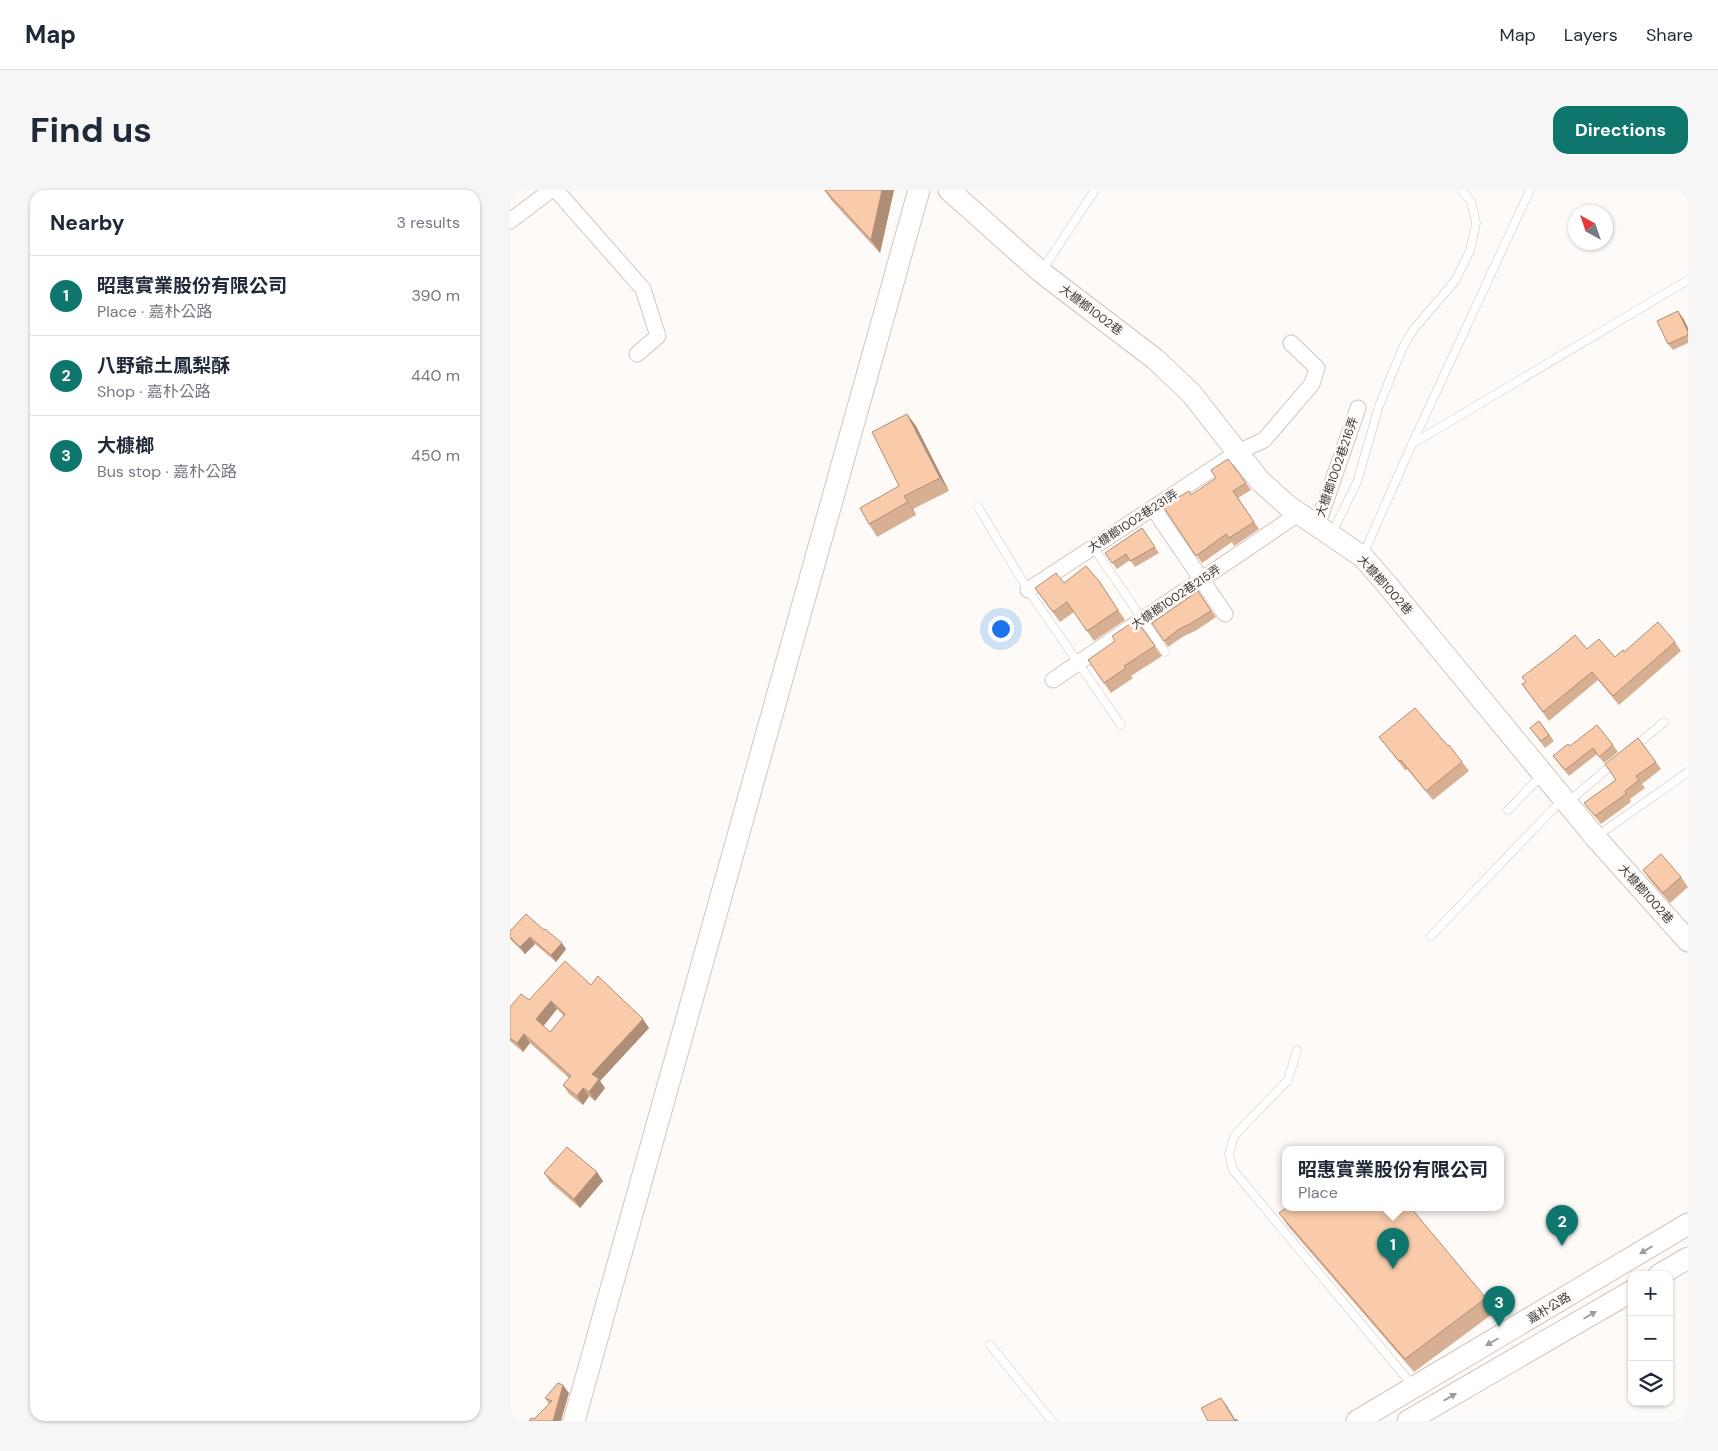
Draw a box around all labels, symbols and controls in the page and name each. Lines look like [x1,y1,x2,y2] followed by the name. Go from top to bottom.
[25,19,76,50] text: Map
[1500,23,1536,47] text: Map
[1564,23,1618,47] text: Layers
[1646,23,1693,47] text: Share
[1553,106,1688,154] button: Directions
[30,107,152,153] text: Find us
[1568,205,1613,250] north arrow
[50,209,124,237] text: Nearby
[397,212,460,233] text: 3 results
[97,273,287,298] text: 昭惠實業股份有限公司
[1056,281,1126,339] street label: 大槺榔1002巷
[63,285,69,306] text: 1
[412,285,460,306] text: 390 m
[97,301,212,322] text: Place · 嘉朴公路
[97,353,230,378] text: 八野爺土鳳梨酥
[61,365,71,386] text: 2
[411,365,460,386] text: 440 m
[97,381,211,402] text: Shop · 嘉朴公路
[1312,415,1362,519] street label: 大槺榔1002巷216弄
[97,433,154,458] text: 大槺榔
[61,445,71,466] text: 3
[411,445,460,466] text: 450 m
[97,461,237,482] text: Bus stop · 嘉朴公路
[1085,486,1181,556] street label: 大槺榔1002巷231弄
[1354,552,1416,618] street label: 大槺榔1002巷
[1128,561,1224,633] street label: 大槺榔1002巷215弄
[988,616,1014,642] your location
[1615,861,1677,927] street label: 大槺榔1002巷
[1282,1146,1504,1211] popup
[1298,1157,1488,1182] text: 昭惠實業股份有限公司
[1298,1182,1338,1203] text: Place
[1546,1205,1578,1246] pin: 2
[1377,1228,1409,1269] pin: 1
[1640,1245,1653,1254] one-way arrow
[1628,1271,1673,1406] map controls
[1628,1271,1673,1316] button: +
[1483,1286,1515,1327] pin: 3
[1524,1289,1574,1327] street label: 嘉朴公路
[1584,1310,1597,1319] one-way arrow
[1628,1316,1673,1361] button: −
[1484,1338,1499,1346] one-way arrow
[1628,1361,1673,1406] button: layers
[1444,1392,1457,1401] one-way arrow

